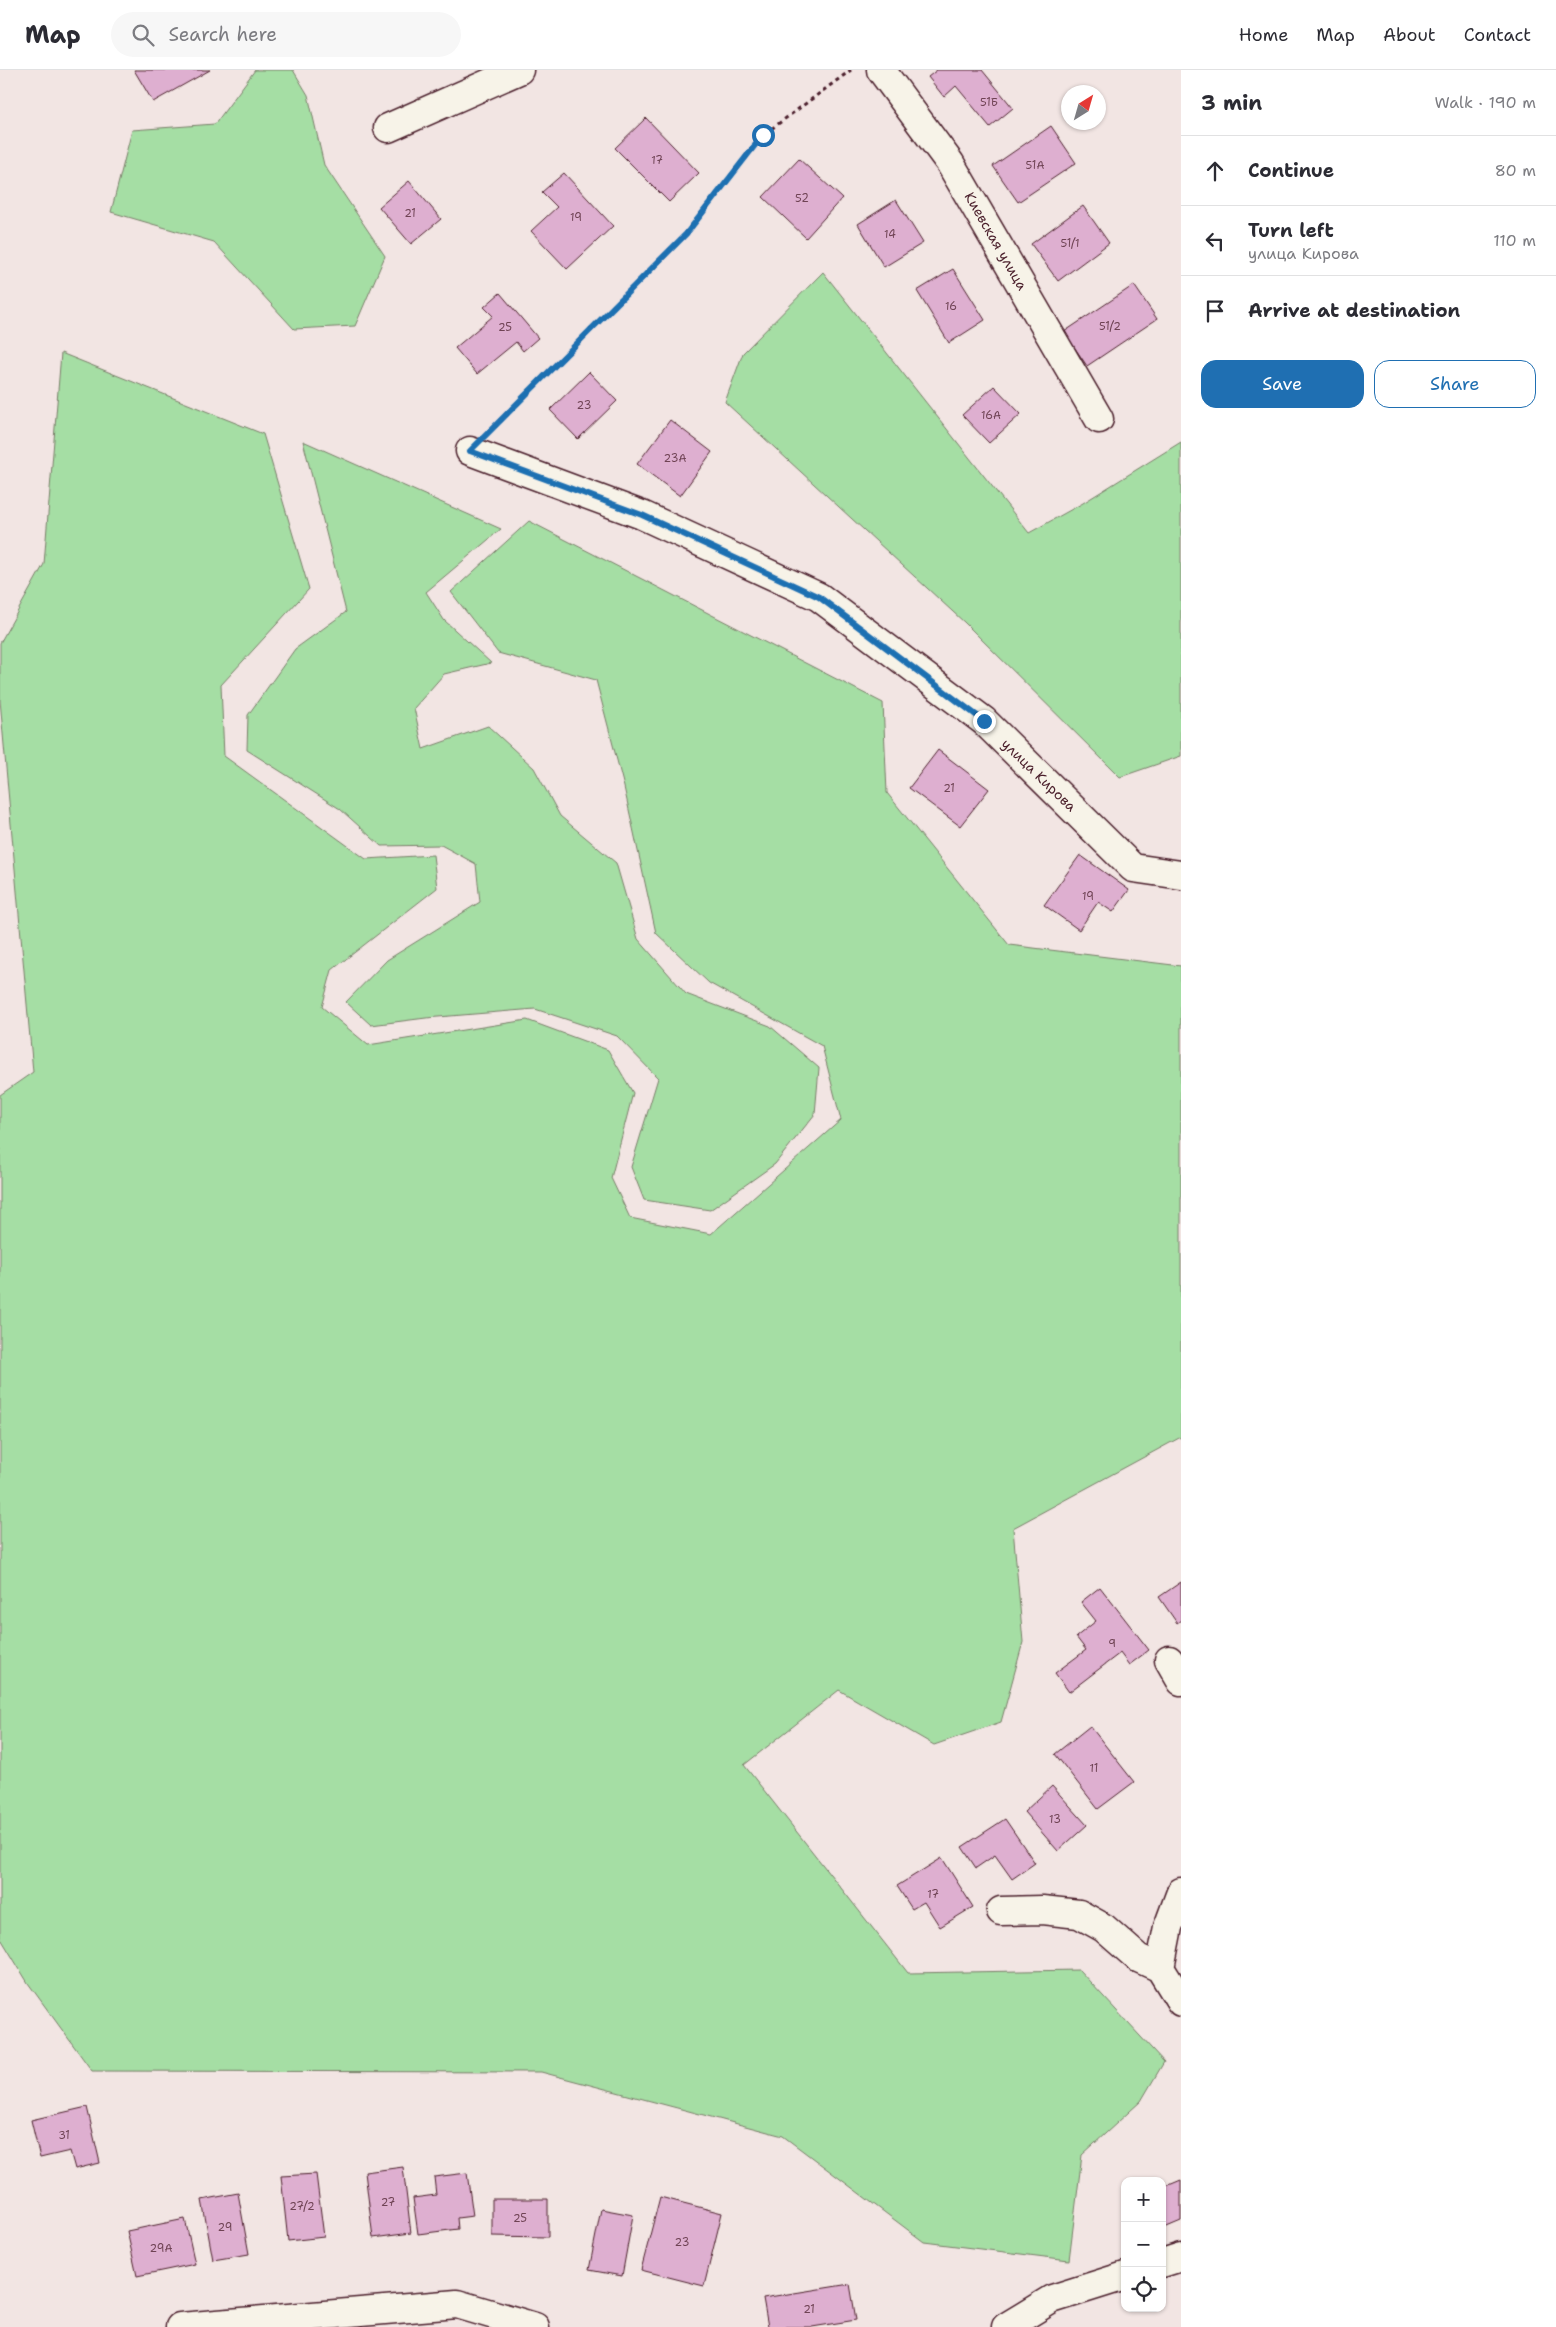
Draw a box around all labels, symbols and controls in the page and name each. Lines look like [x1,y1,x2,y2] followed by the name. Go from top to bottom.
[111,12,461,57] search box
[25,19,81,51] text: Map
[129,21,157,49] icon: search
[169,22,277,47] text: Search here
[1239,23,1288,47] text: Home
[1316,23,1355,47] text: Map
[1383,23,1436,47] text: About
[1464,23,1531,47] text: Contact
[1061,85,1106,130] north arrow
[1201,89,1262,117] text: 3 min
[1434,92,1536,113] text: Walk · 190 m
[980,95,998,110] house number: 51Б
[752,124,775,147] route start
[651,153,663,168] house number: 17
[1201,157,1229,185] icon: ahead
[1026,158,1044,173] house number: 51А
[1248,158,1334,183] text: Continue
[1495,160,1536,181] text: 80 m
[961,189,1032,294] street label: Киевская улица
[795,191,809,206] house number: 52
[404,206,416,221] house number: 21
[570,210,582,225] house number: 19
[1248,218,1334,243] text: Turn left
[884,227,896,242] house number: 14
[1201,227,1229,255] icon: left
[1493,230,1536,251] text: 110 m
[1060,236,1080,251] house number: 51/1
[1248,243,1359,264] text: улица Кирова
[1201,297,1229,325] icon: arrive
[1248,298,1460,323] text: Arrive at destination
[945,299,957,314] house number: 16
[1099,319,1121,334] house number: 51/2
[498,320,512,335] house number: 25
[1201,360,1364,408] button: Save
[1374,360,1536,408] button: Share
[577,398,591,413] house number: 23
[981,408,1001,423] house number: 16А
[664,451,686,466] house number: 23А
[973,710,996,733] route end
[998,735,1080,815] street label: улица Кирова
[943,781,955,796] house number: 21
[1082,889,1094,904] house number: 19
[1108,1636,1116,1651] house number: 9
[1090,1761,1098,1776] house number: 11
[1049,1812,1061,1827] house number: 13
[927,1887,939,1902] house number: 17
[58,2128,70,2143] house number: 31
[1121,2177,1166,2312] map controls
[1121,2177,1166,2222] button: +
[381,2195,396,2210] house number: 27
[289,2199,315,2214] house number: 27/2
[513,2211,527,2226] house number: 25
[218,2220,232,2235] house number: 29
[1121,2222,1166,2267] button: −
[675,2235,689,2250] house number: 23
[150,2241,172,2256] house number: 29А
[1121,2267,1166,2312] button: locate
[803,2302,815,2317] house number: 21

